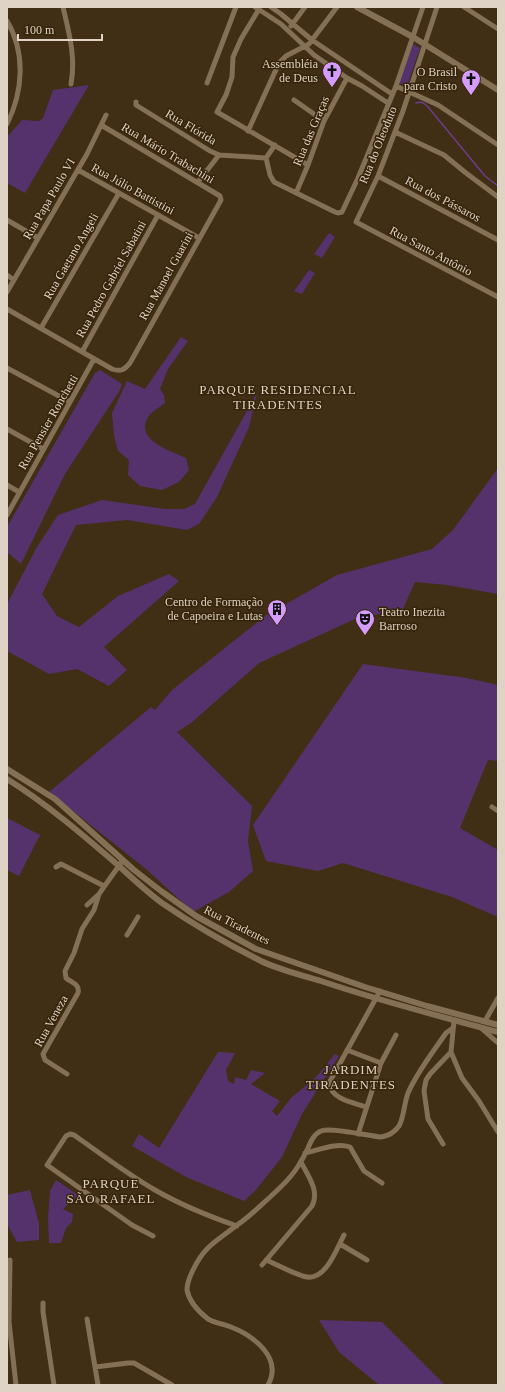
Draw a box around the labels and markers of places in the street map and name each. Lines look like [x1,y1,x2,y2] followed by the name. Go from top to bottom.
[262,57,319,85] place label: Assembléia de Deus
[321,60,343,88] church icon: Assembléia de Deus
[404,65,458,93] place label: O Brasil para Cristo
[460,68,482,96] church icon: O Brasil para Cristo
[165,595,263,623] place label: Centro de Formação de Capoeira e Lutas
[266,598,288,626] building icon: Centro de Formação de Capoeira e Lutas
[379,605,446,633] place label: Teatro Inezita Barroso
[354,608,376,636] theatre icon: Teatro Inezita Barroso

